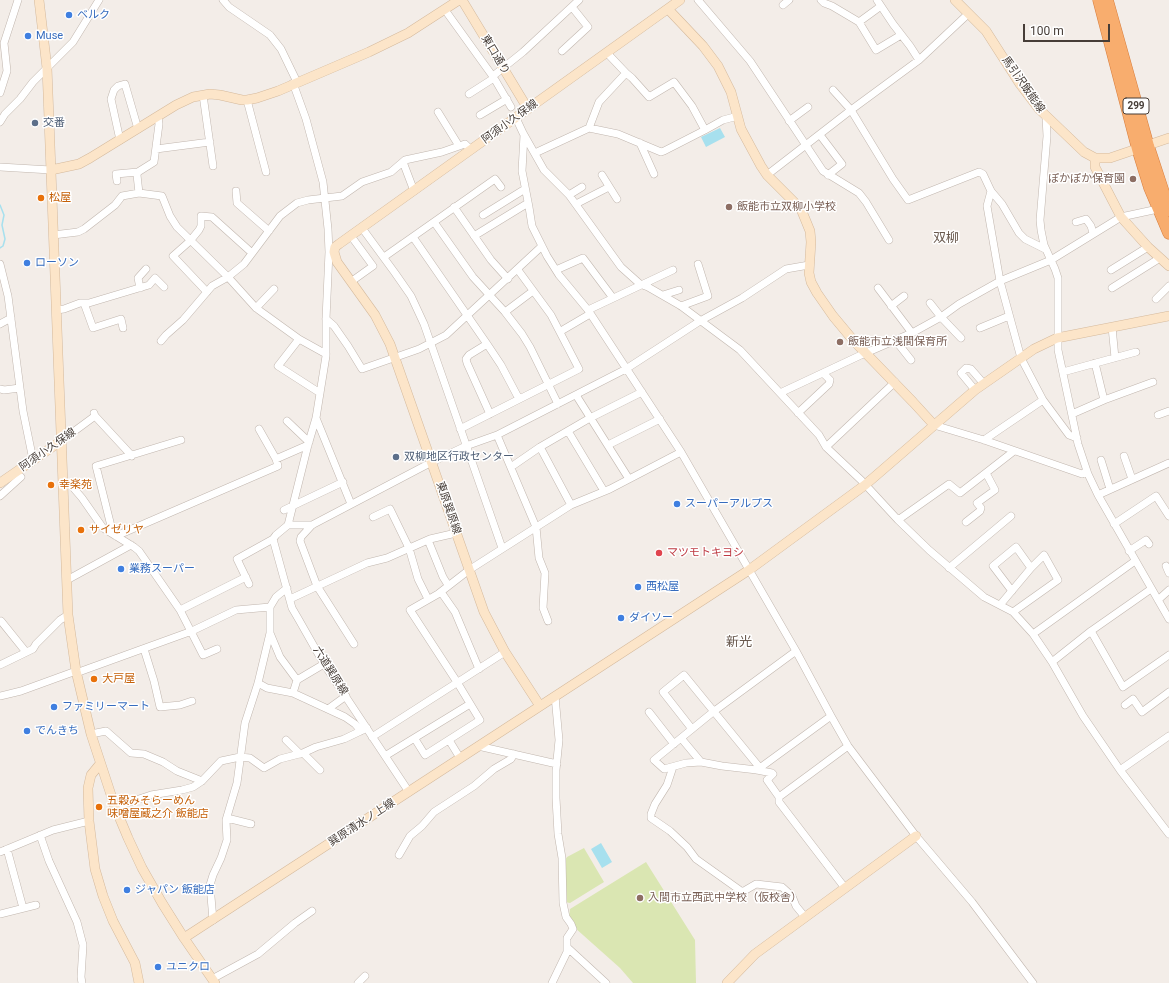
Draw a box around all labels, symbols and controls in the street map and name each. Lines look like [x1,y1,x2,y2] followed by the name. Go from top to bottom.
[77,8,110,22] place label: ベルク
[64,10,74,20] marker: ベルク
[1025,16,1112,42] scale bar
[1030,24,1064,38] text: 100 m
[36,29,63,43] place label: Muse
[23,31,33,41] marker: Muse
[478,33,512,77] street label: 東口通り
[999,54,1047,116] street label: 馬引沢飯能線
[479,97,541,147] street label: 阿須小久保線
[1123,98,1149,114] road number: 299
[43,116,65,130] place label: 交番
[30,118,40,128] marker: 交番
[1048,172,1125,186] place label: ぽかぽか保育園
[1128,174,1138,184] marker: ぽかぽか保育園
[49,191,71,205] place label: 松屋
[36,193,46,203] marker: 松屋
[737,200,836,214] place label: 飯能市立双柳小学校
[724,202,734,212] marker: 飯能市立双柳小学校
[933,231,959,247] district label: 双柳
[35,256,79,270] place label: ローソン
[22,258,32,268] marker: ローソン
[848,335,947,349] place label: 飯能市立浅間保育所
[835,337,845,347] marker: 飯能市立浅間保育所
[17,426,79,474] street label: 阿須小久保線
[404,450,514,464] place label: 双柳地区行政センター
[391,452,401,462] marker: 双柳地区行政センター
[59,478,92,492] place label: 幸楽苑
[46,480,56,490] marker: 幸楽苑
[433,480,463,536] street label: 東原巽原線
[685,497,773,511] place label: スーパーアルプス
[672,499,682,509] marker: スーパーアルプス
[89,523,144,537] place label: サイゼリヤ
[76,525,86,535] marker: サイゼリヤ
[667,546,744,560] place label: マツモトキヨシ
[654,548,664,558] marker: マツモトキヨシ
[129,562,195,576] place label: 業務スーパー
[116,564,126,574] marker: 業務スーパー
[646,580,679,594] place label: 西松屋
[633,582,643,592] marker: 西松屋
[629,611,673,625] place label: ダイソー
[616,613,626,623] marker: ダイソー
[726,635,752,651] district label: 新光
[310,644,350,698] street label: 六道巽原線
[102,672,135,686] place label: 大戸屋
[89,674,99,684] marker: 大戸屋
[62,700,150,714] place label: ファミリーマート
[49,702,59,712] marker: ファミリーマート
[35,724,79,738] place label: でんきち
[22,726,32,736] marker: でんきち
[107,794,209,820] place label: 五穀みそらーめん 味噌屋蔵之介 飯能店
[326,796,398,850] street label: 巽原清水ノ上線
[94,802,104,812] marker: 五穀みそらーめん 味噌屋蔵之介 飯能店
[135,883,215,897] place label: ジャパン 飯能店
[122,885,132,895] marker: ジャパン 飯能店
[648,891,802,905] place label: 入間市立西武中学校（仮校舎）
[635,893,645,903] marker: 入間市立西武中学校（仮校舎）
[166,960,210,974] place label: ユニクロ
[153,962,163,972] marker: ユニクロ

